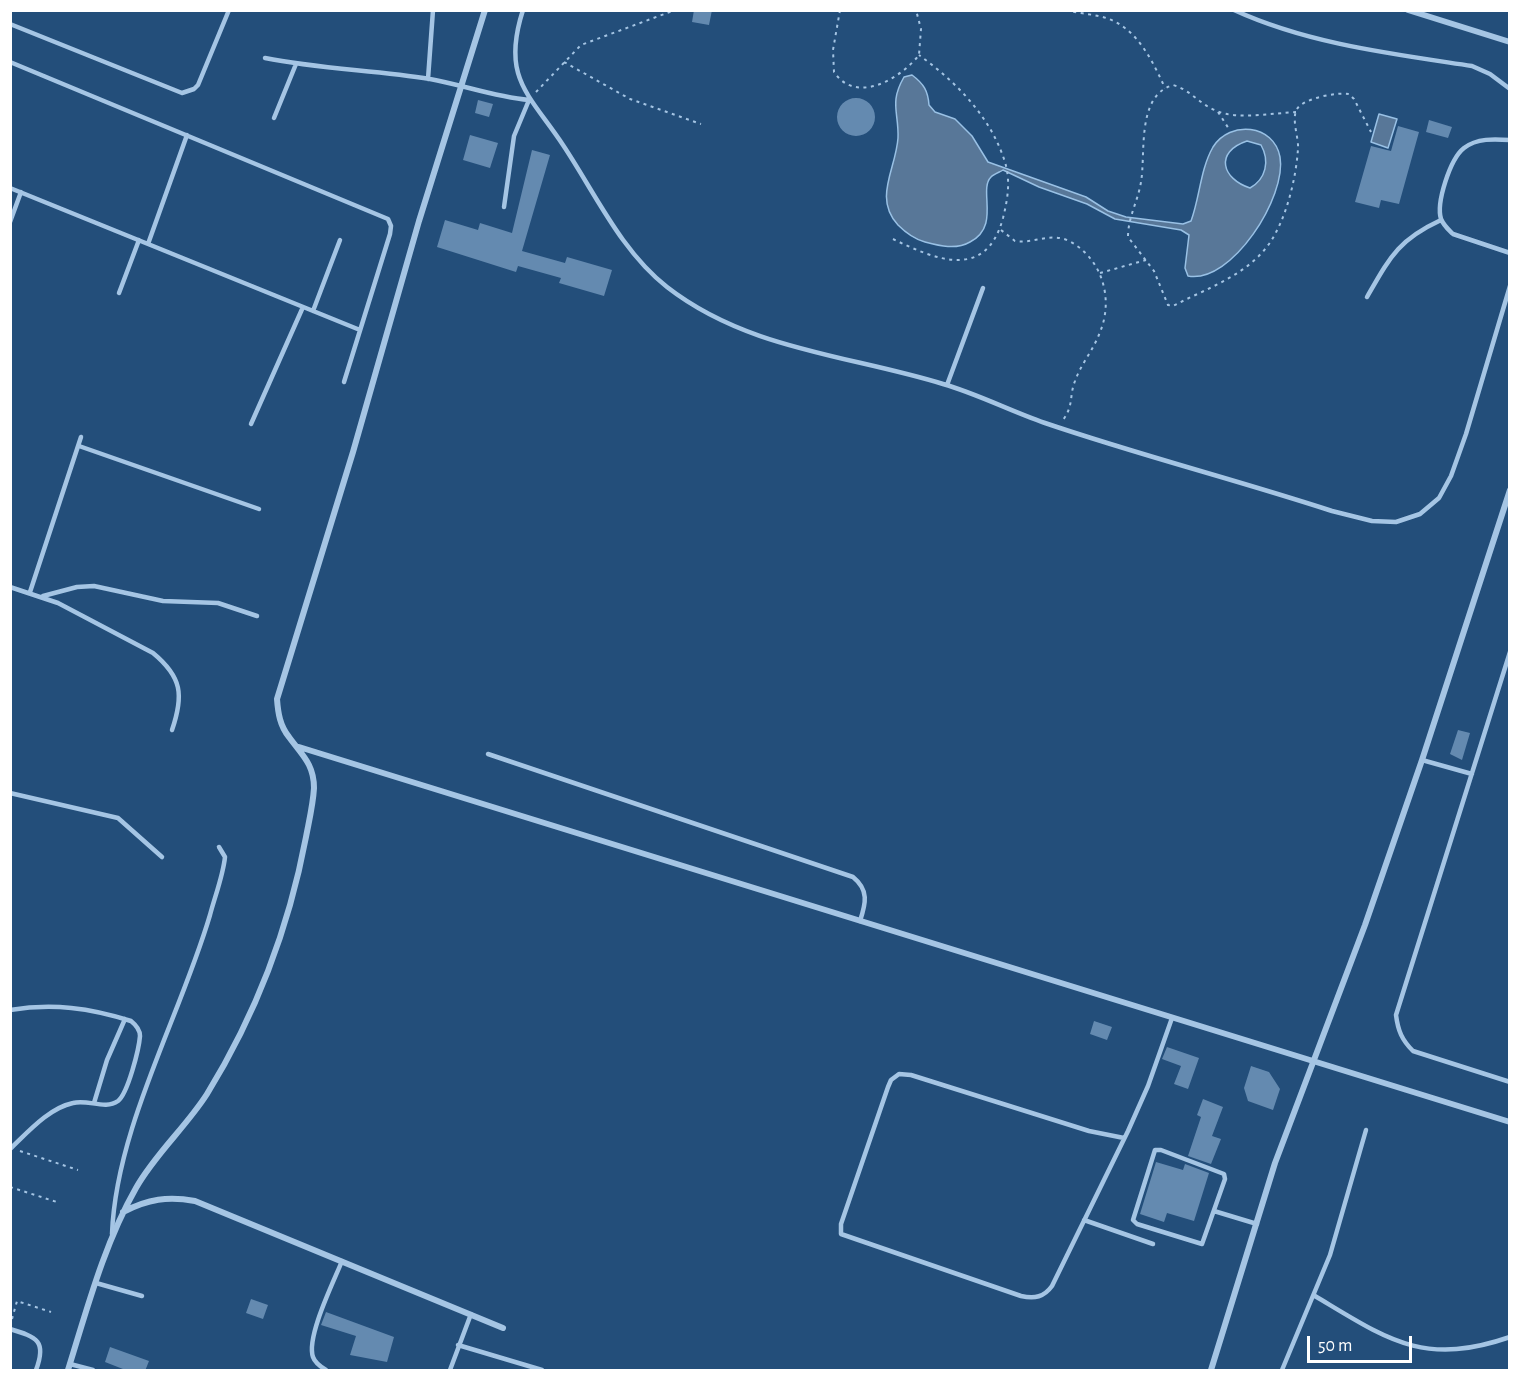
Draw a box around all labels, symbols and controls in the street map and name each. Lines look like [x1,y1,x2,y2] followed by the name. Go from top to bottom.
[1310,1324,1415,1362] scale bar
[1318,1337,1352,1355] text: 50 m

